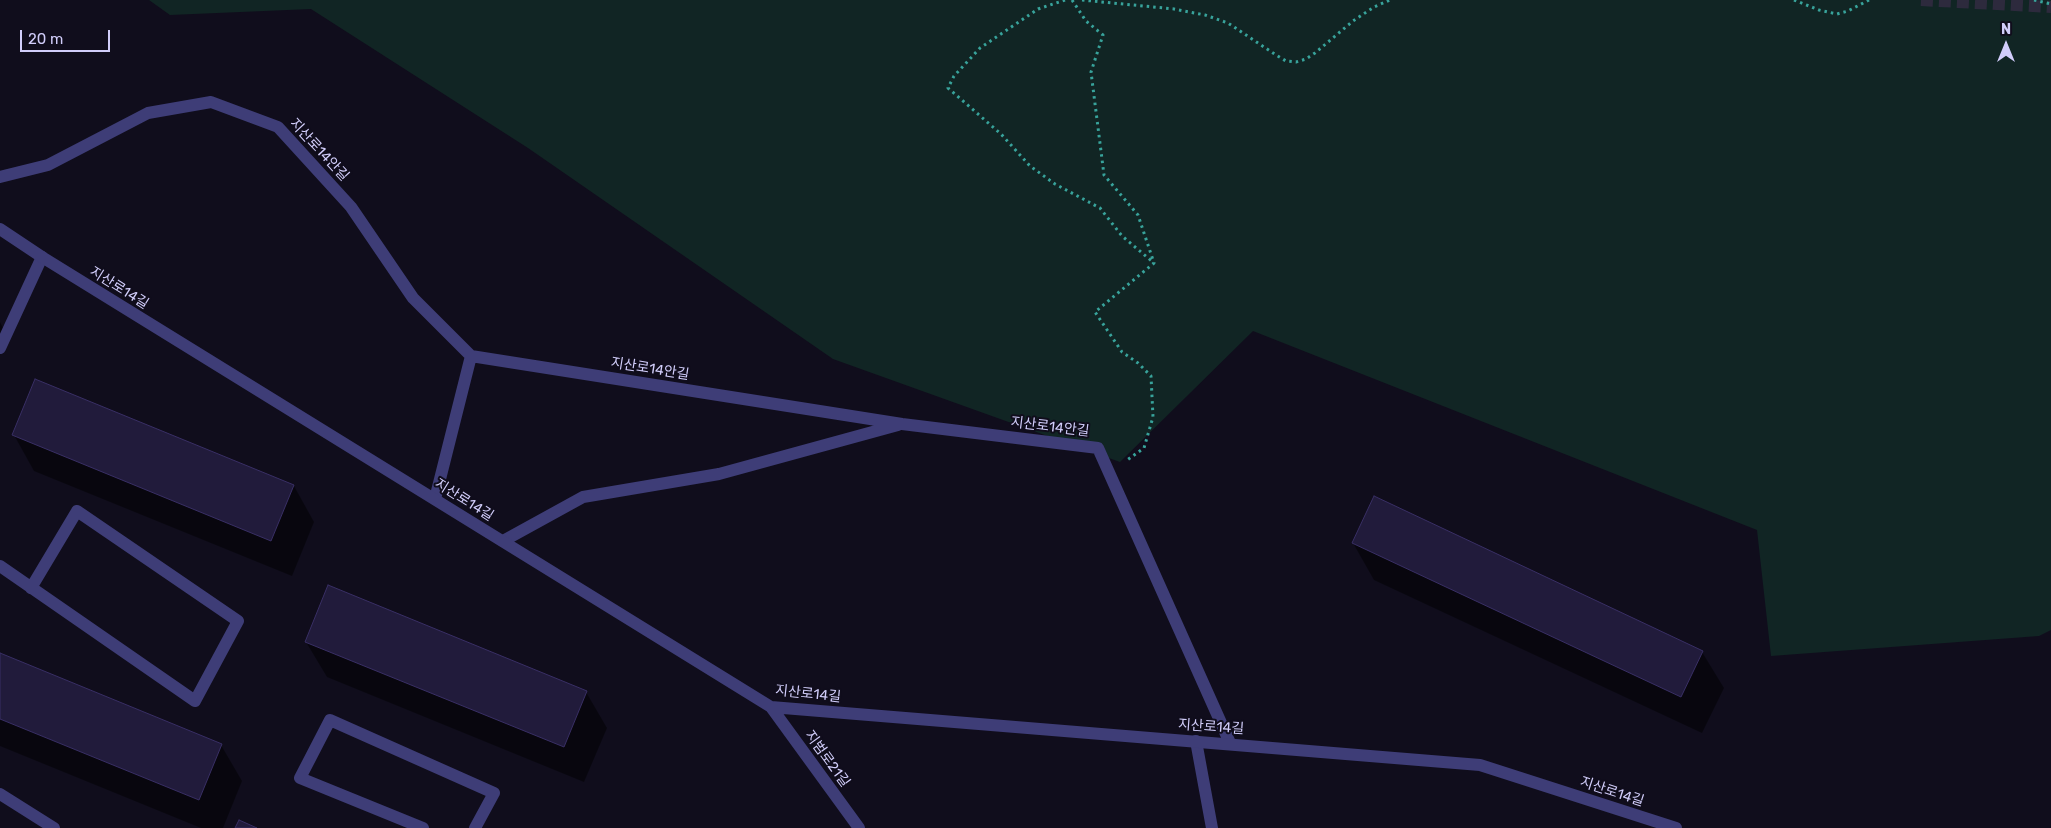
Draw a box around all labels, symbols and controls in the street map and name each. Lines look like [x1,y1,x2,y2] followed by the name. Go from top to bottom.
[22,20,112,52] scale bar
[1981,20,2031,70] north arrow
[2001,21,2011,38] text: N
[28,30,63,48] text: 20 m
[286,115,352,185] street label: 지산로14안길
[86,263,152,313] street label: 지산로14길
[610,355,690,383] street label: 지산로14안길
[1010,414,1090,440] street label: 지산로14안길
[431,475,497,525] street label: 지산로14길
[774,682,842,706] street label: 지산로14길
[1177,716,1245,738] street label: 지산로14길
[801,727,853,791] street label: 지범로21길
[1578,774,1646,810] street label: 지산로14길

